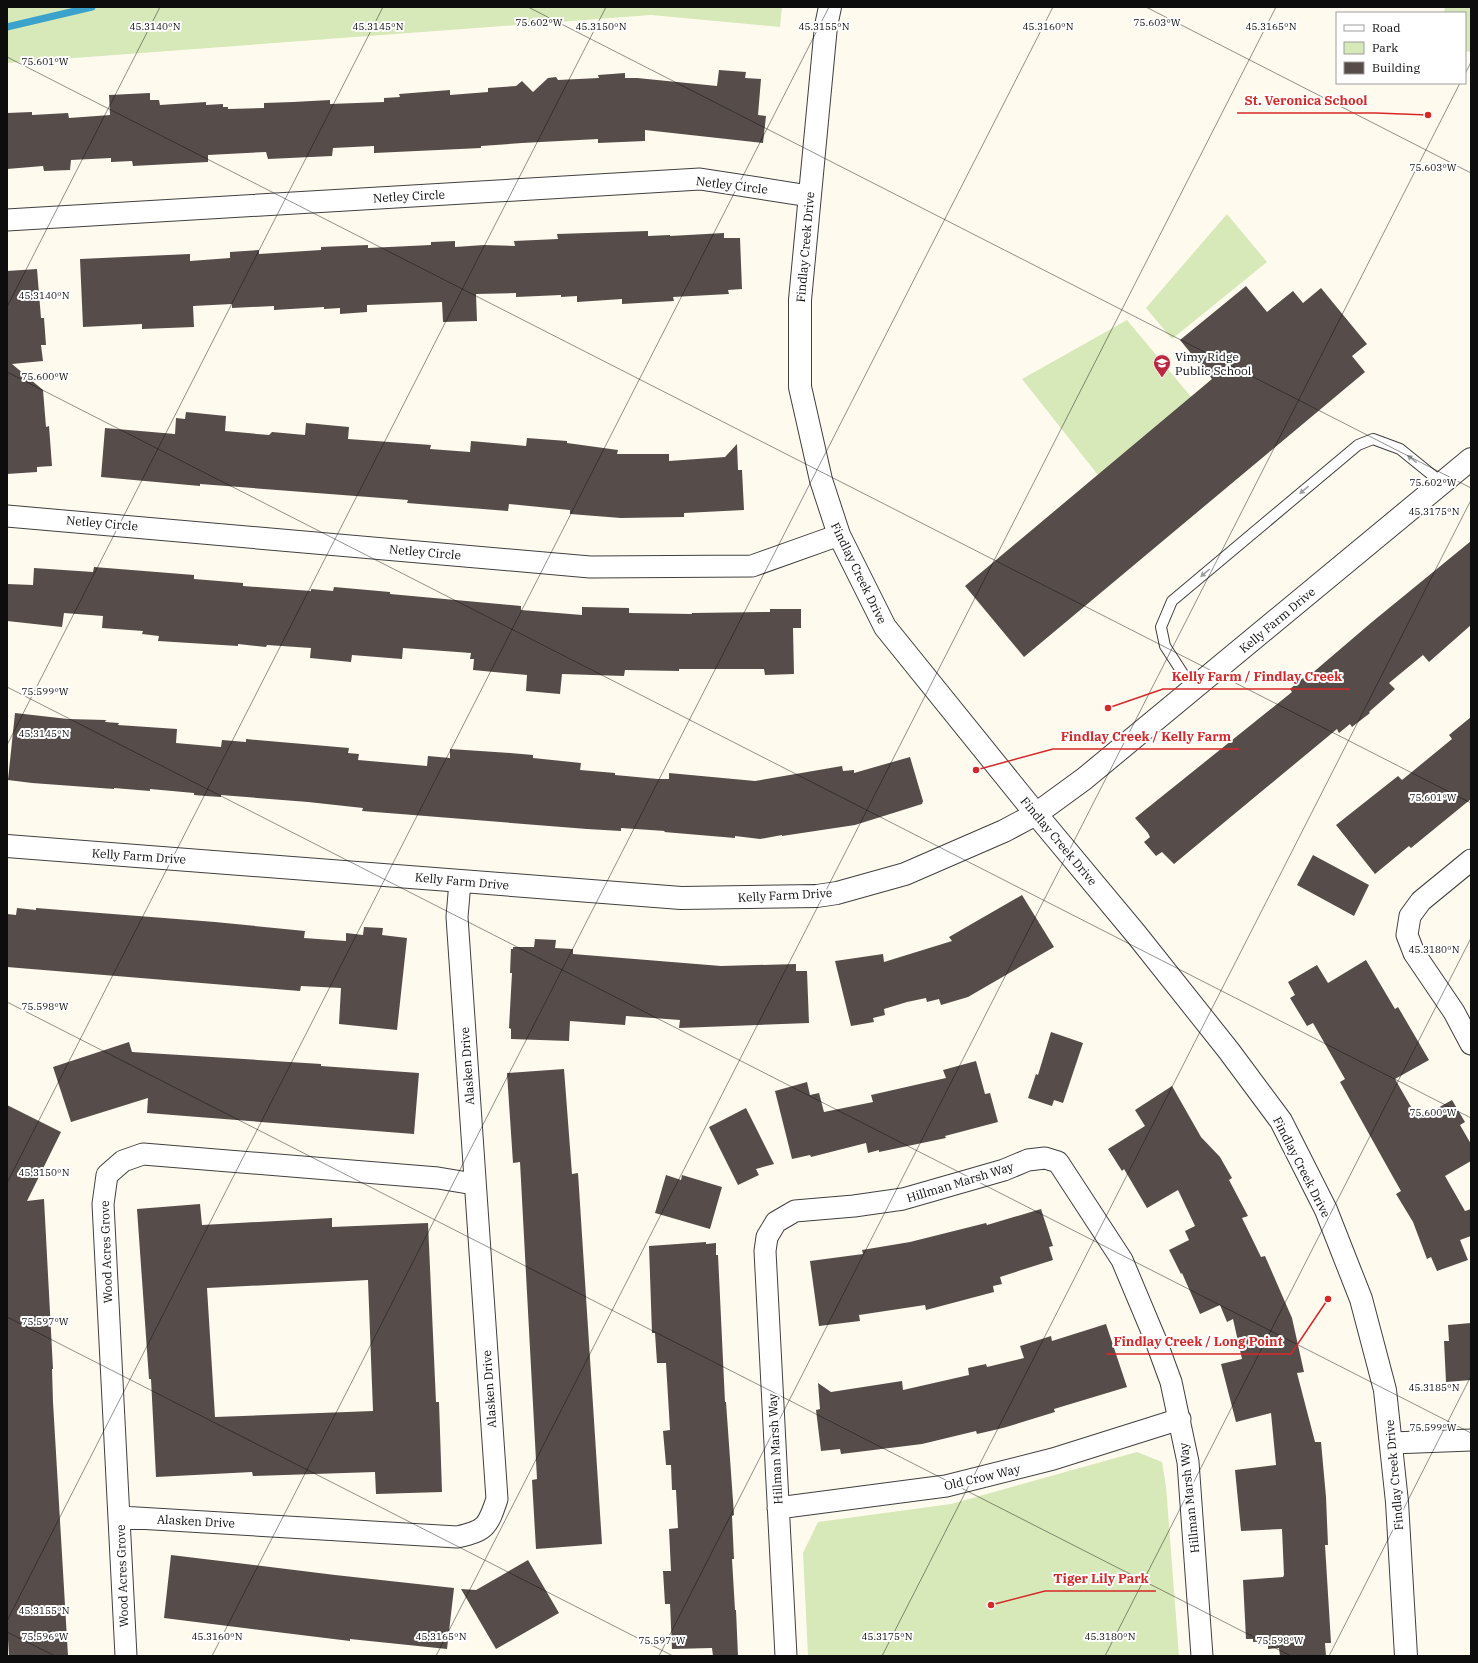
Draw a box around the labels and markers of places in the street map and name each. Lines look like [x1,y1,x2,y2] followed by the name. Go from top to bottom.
[1237,88,1376,113] callout: St. Veronica School
[1175,349,1252,378] place label: Vimy Ridge Public School
[1152,353,1172,378] school or university icon: Vimy Ridge Public School
[1163,664,1350,689] callout: Kelly Farm / Findlay Creek
[1053,724,1239,749] callout: Findlay Creek / Kelly Farm
[1106,1329,1291,1354] callout: Findlay Creek / Long Point
[1045,1566,1156,1591] callout: Tiger Lily Park

